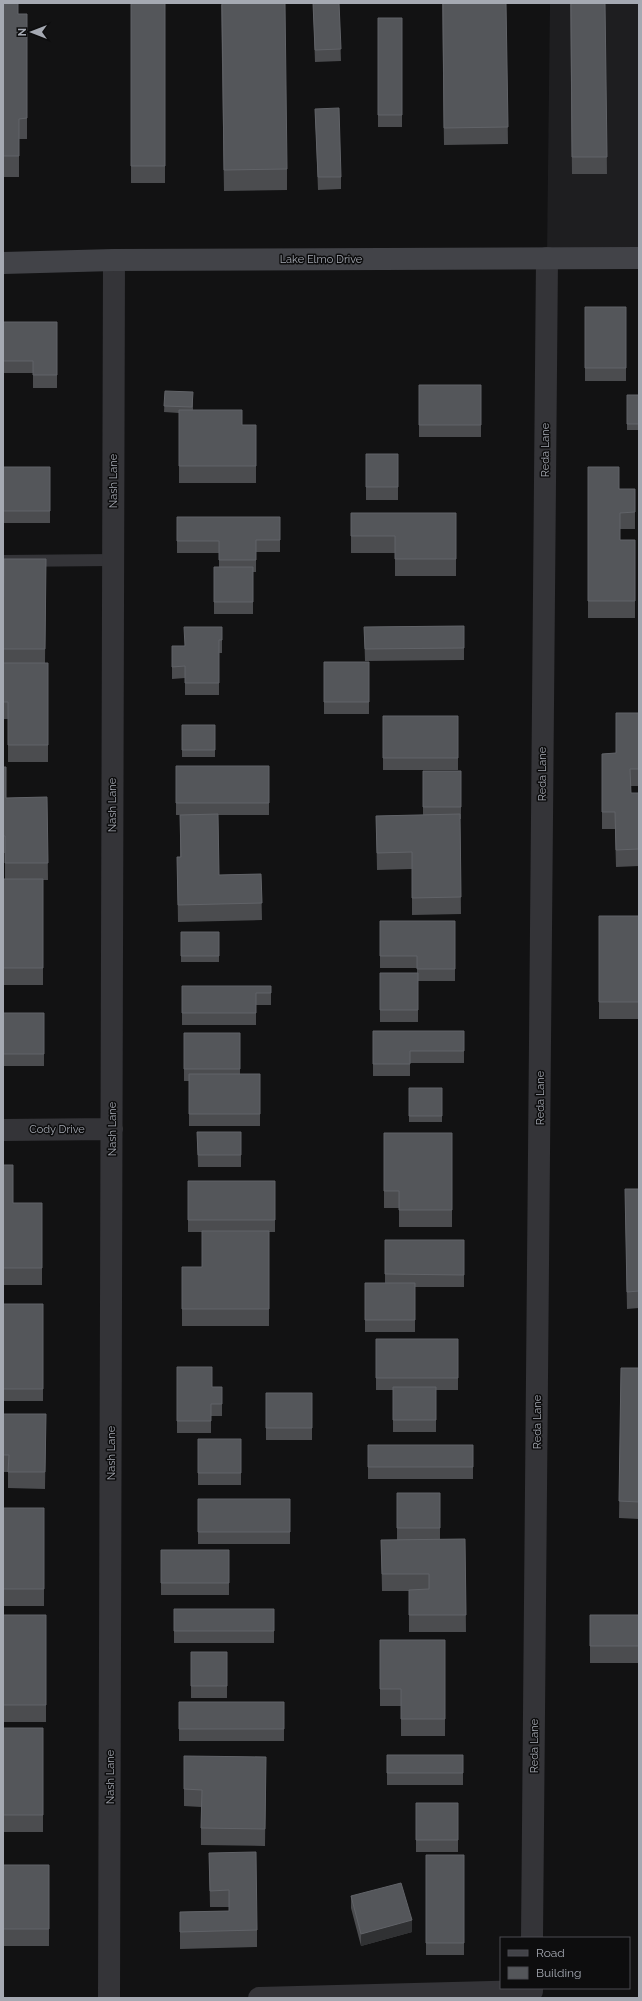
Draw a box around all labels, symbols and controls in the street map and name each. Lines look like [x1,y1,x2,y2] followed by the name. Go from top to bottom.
[12,12,52,52] north arrow
[16,28,29,36] text: N
[280,253,363,266] street label: Lake Elmo Drive
[539,422,552,477] street label: Reda Lane
[107,453,120,508] street label: Nash Lane
[536,746,549,801] street label: Reda Lane
[106,777,119,832] street label: Nash Lane
[534,1070,547,1125] street label: Reda Lane
[106,1101,119,1156] street label: Nash Lane
[29,1123,85,1136] street label: Cody Drive
[531,1394,544,1449] street label: Reda Lane
[105,1425,118,1480] street label: Nash Lane
[528,1718,541,1773] street label: Reda Lane
[104,1749,117,1804] street label: Nash Lane
[500,1937,630,1989] legend
[536,1946,565,1960] text: Road
[536,1966,582,1980] text: Building

